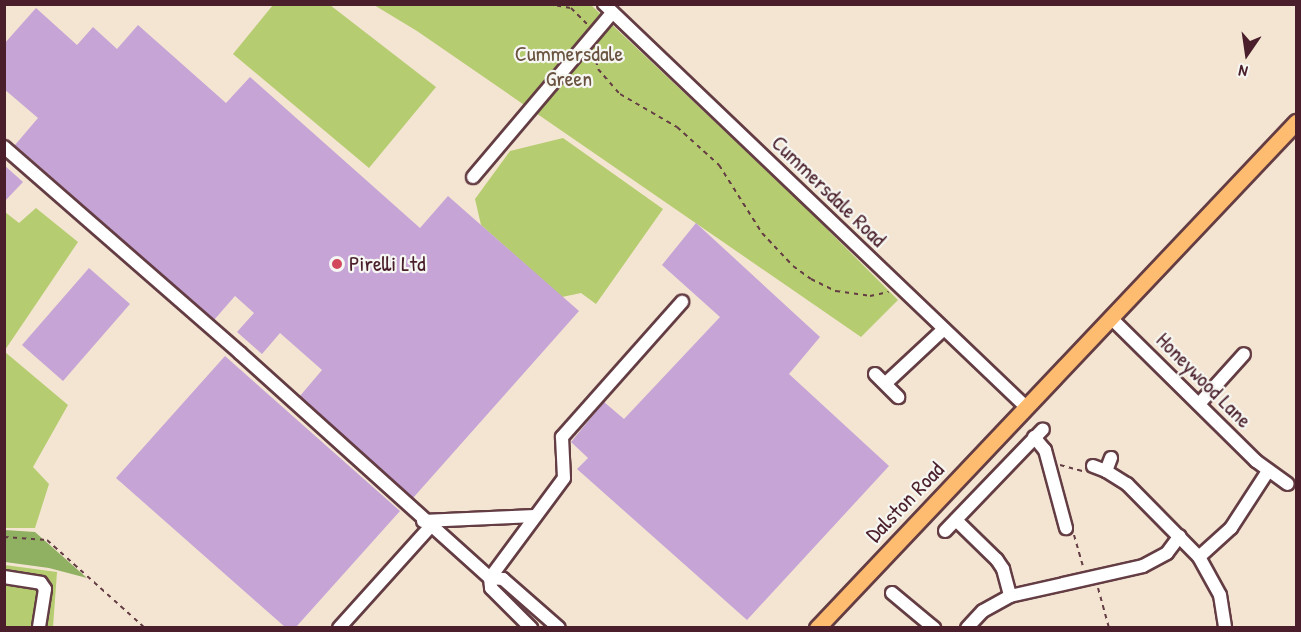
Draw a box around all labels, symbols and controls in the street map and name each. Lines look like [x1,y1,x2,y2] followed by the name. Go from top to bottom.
[1217,24,1277,84] north arrow
[515,40,623,92] park label: Cummersdale Green
[1236,60,1250,83] text: N
[766,130,892,252] street label: Cummersdale Road
[349,251,426,277] place label: Pirelli Ltd
[330,257,344,271] marker: Pirelli Ltd
[1151,327,1257,433] street label: Honeywood Lane
[860,457,950,547] street label: Dalston Road

